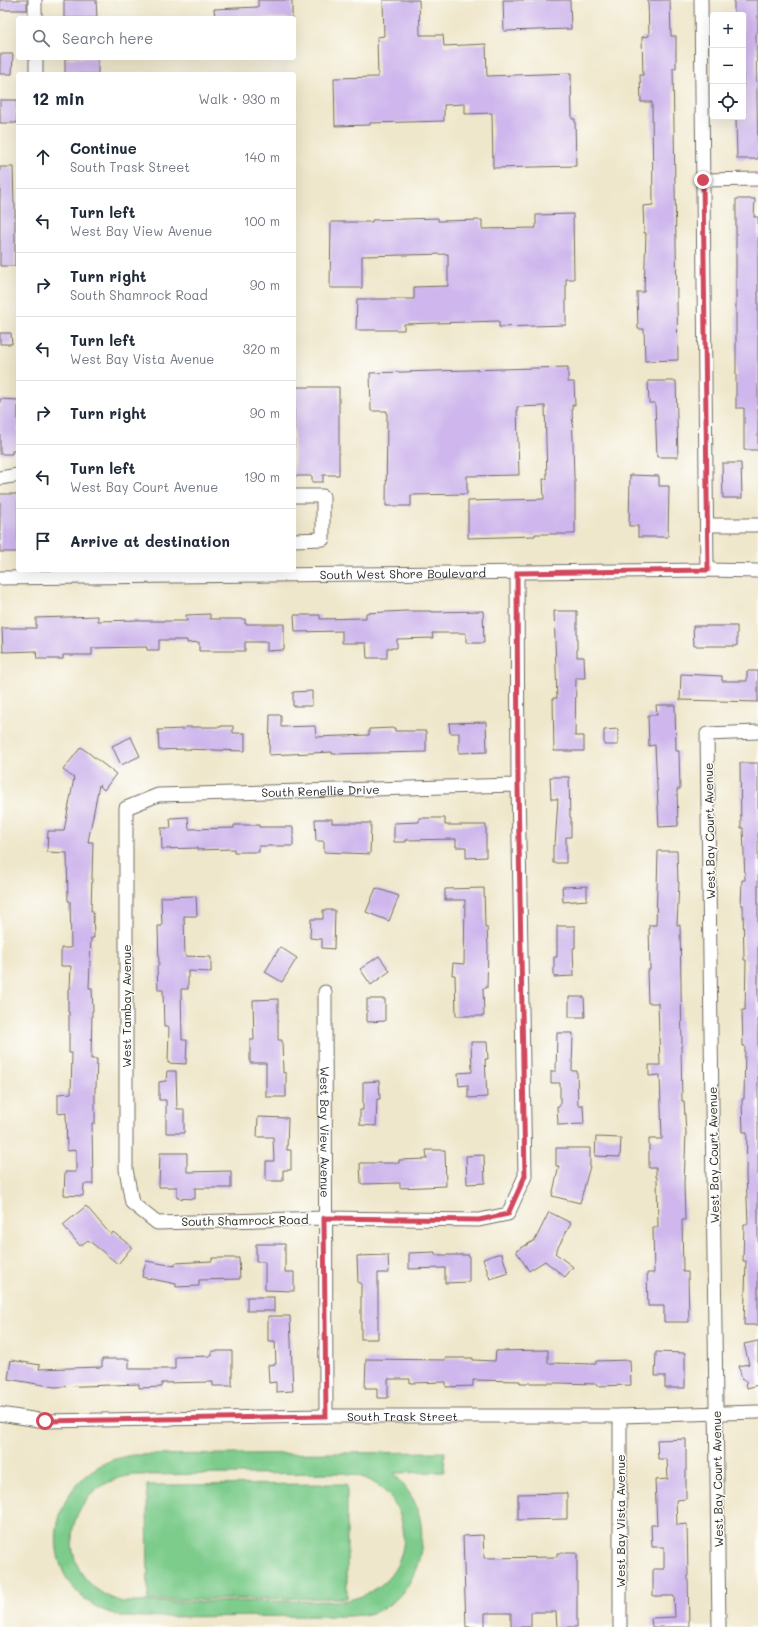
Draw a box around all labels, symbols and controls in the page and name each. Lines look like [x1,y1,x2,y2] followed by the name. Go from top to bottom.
[710,12,746,120] map controls
[710,12,746,48] button: +
[16,16,296,60] search box
[30,27,52,49] icon: search
[62,28,153,48] text: Search here
[710,48,746,84] button: −
[710,84,746,120] button: locate
[32,87,84,109] text: 12 min
[198,90,280,107] text: Walk · 930 m
[70,138,137,158] text: Continue
[32,146,54,168] icon: ahead
[244,148,280,165] text: 140 m
[70,158,190,175] text: South Trask Street
[694,171,712,189] route end
[70,202,135,222] text: Turn left
[32,210,54,232] icon: left
[244,212,280,229] text: 100 m
[70,222,212,239] text: West Bay View Avenue
[70,266,147,286] text: Turn right
[32,274,54,296] icon: right
[250,276,280,293] text: 90 m
[70,286,208,303] text: South Shamrock Road
[70,330,135,350] text: Turn left
[32,338,54,360] icon: left
[243,340,280,357] text: 320 m
[70,350,214,367] text: West Bay Vista Avenue
[32,402,54,424] icon: right
[70,403,147,423] text: Turn right
[250,404,280,421] text: 90 m
[70,458,135,478] text: Turn left
[32,466,54,488] icon: left
[244,468,280,485] text: 190 m
[70,478,218,495] text: West Bay Court Avenue
[32,530,54,552] icon: arrive
[70,531,230,551] text: Arrive at destination
[320,564,487,582] street label: South West Shore Boulevard
[700,762,718,900] street label: West Bay Court Avenue
[261,781,380,800] street label: South Renellie Drive
[118,944,134,1068] street label: West Tambay Avenue
[317,1066,333,1198] street label: West Bay View Avenue
[704,1086,722,1224] street label: West Bay Court Avenue
[181,1211,309,1229] street label: South Shamrock Road
[347,1408,458,1424] street label: South Trask Street
[708,1410,726,1548] street label: West Bay Court Avenue
[36,1412,54,1430] route start
[612,1454,628,1588] street label: West Bay Vista Avenue

